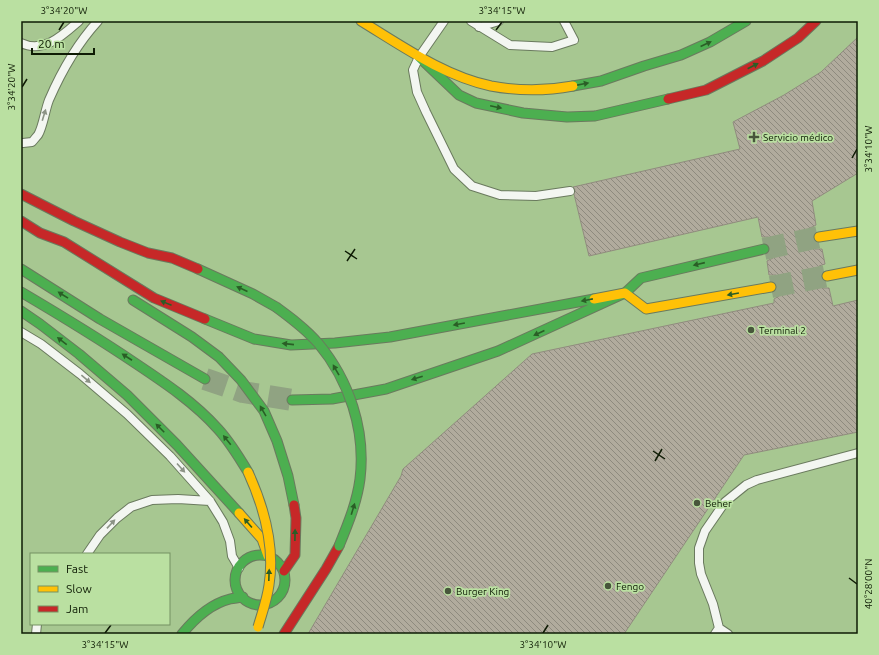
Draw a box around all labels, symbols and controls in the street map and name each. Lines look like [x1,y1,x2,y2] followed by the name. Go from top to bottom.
[40,5,88,16] text: 3°34'20"W
[478,5,526,16] text: 3°34'15"W
[32,30,94,56] scale bar
[38,37,65,50] text: 20 m
[700,41,711,47] one-way arrow
[6,63,17,111] text: 3°34'20"W
[747,63,759,69] one-way arrow
[576,81,589,87] one-way arrow
[490,104,502,110] one-way arrow
[41,109,47,121] one-way arrow
[863,125,874,173] text: 3°34'10"W
[748,131,760,143] marker: Servicio médico
[763,132,833,143] place label: Servicio médico
[693,262,705,268] one-way arrow
[236,286,247,292] one-way arrow
[727,291,739,297] one-way arrow
[57,292,69,299] one-way arrow
[581,297,593,303] one-way arrow
[160,299,172,305] one-way arrow
[453,321,465,327] one-way arrow
[746,325,756,335] marker: Terminal 2
[759,325,806,336] place label: Terminal 2
[533,330,544,336] one-way arrow
[57,337,68,346] one-way arrow
[282,341,295,348] one-way arrow
[122,353,132,361] one-way arrow
[333,364,340,376] one-way arrow
[81,375,92,384] one-way arrow
[411,375,423,381] one-way arrow
[260,405,267,417] one-way arrow
[155,423,165,432] one-way arrow
[222,434,231,445] one-way arrow
[176,464,185,473] one-way arrow
[692,498,702,508] marker: Beher
[705,498,732,509] place label: Beher
[350,503,356,515] one-way arrow
[243,518,252,528] one-way arrow
[106,519,116,529] one-way arrow
[292,528,298,541] one-way arrow
[30,553,170,625] legend
[863,559,874,609] text: 40°28'00"N
[66,562,88,575] text: Fast
[266,569,273,581] one-way arrow
[603,581,613,591] marker: Fengo
[616,581,644,592] place label: Fengo
[66,582,92,595] text: Slow
[443,586,453,596] marker: Burger King
[456,586,509,597] place label: Burger King
[66,602,88,615] text: Jam
[81,639,129,650] text: 3°34'15"W
[519,639,567,650] text: 3°34'10"W

